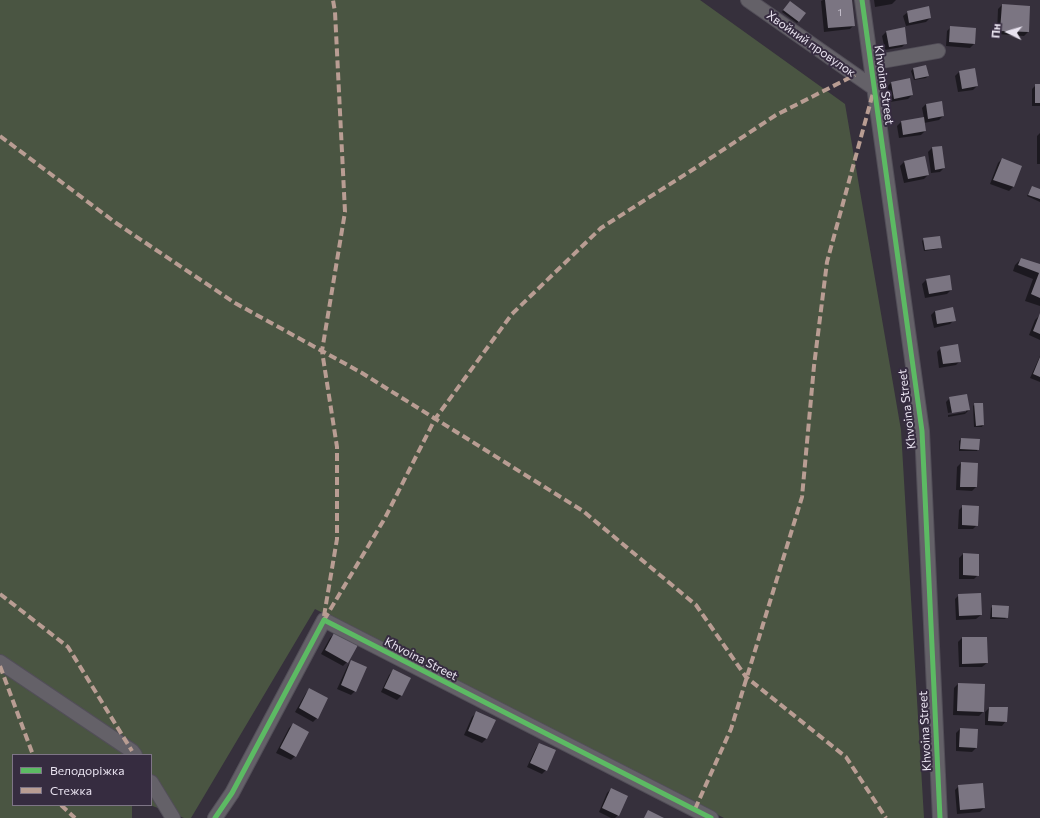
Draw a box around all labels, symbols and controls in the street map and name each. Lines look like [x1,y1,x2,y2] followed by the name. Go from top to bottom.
[838,7,842,19] house number: 1
[764,8,858,80] street label: Хвойний провулок
[988,12,1028,52] north arrow
[988,23,1003,39] text: Пн
[871,44,897,126] street label: Khvoina Street
[895,368,919,450] street label: Khvoina Street
[382,634,460,684] street label: Khvoina Street
[916,691,934,771] street label: Khvoina Street
[12,754,152,806] legend
[50,763,125,777] text: Велодоріжка
[50,783,92,797] text: Стежка

